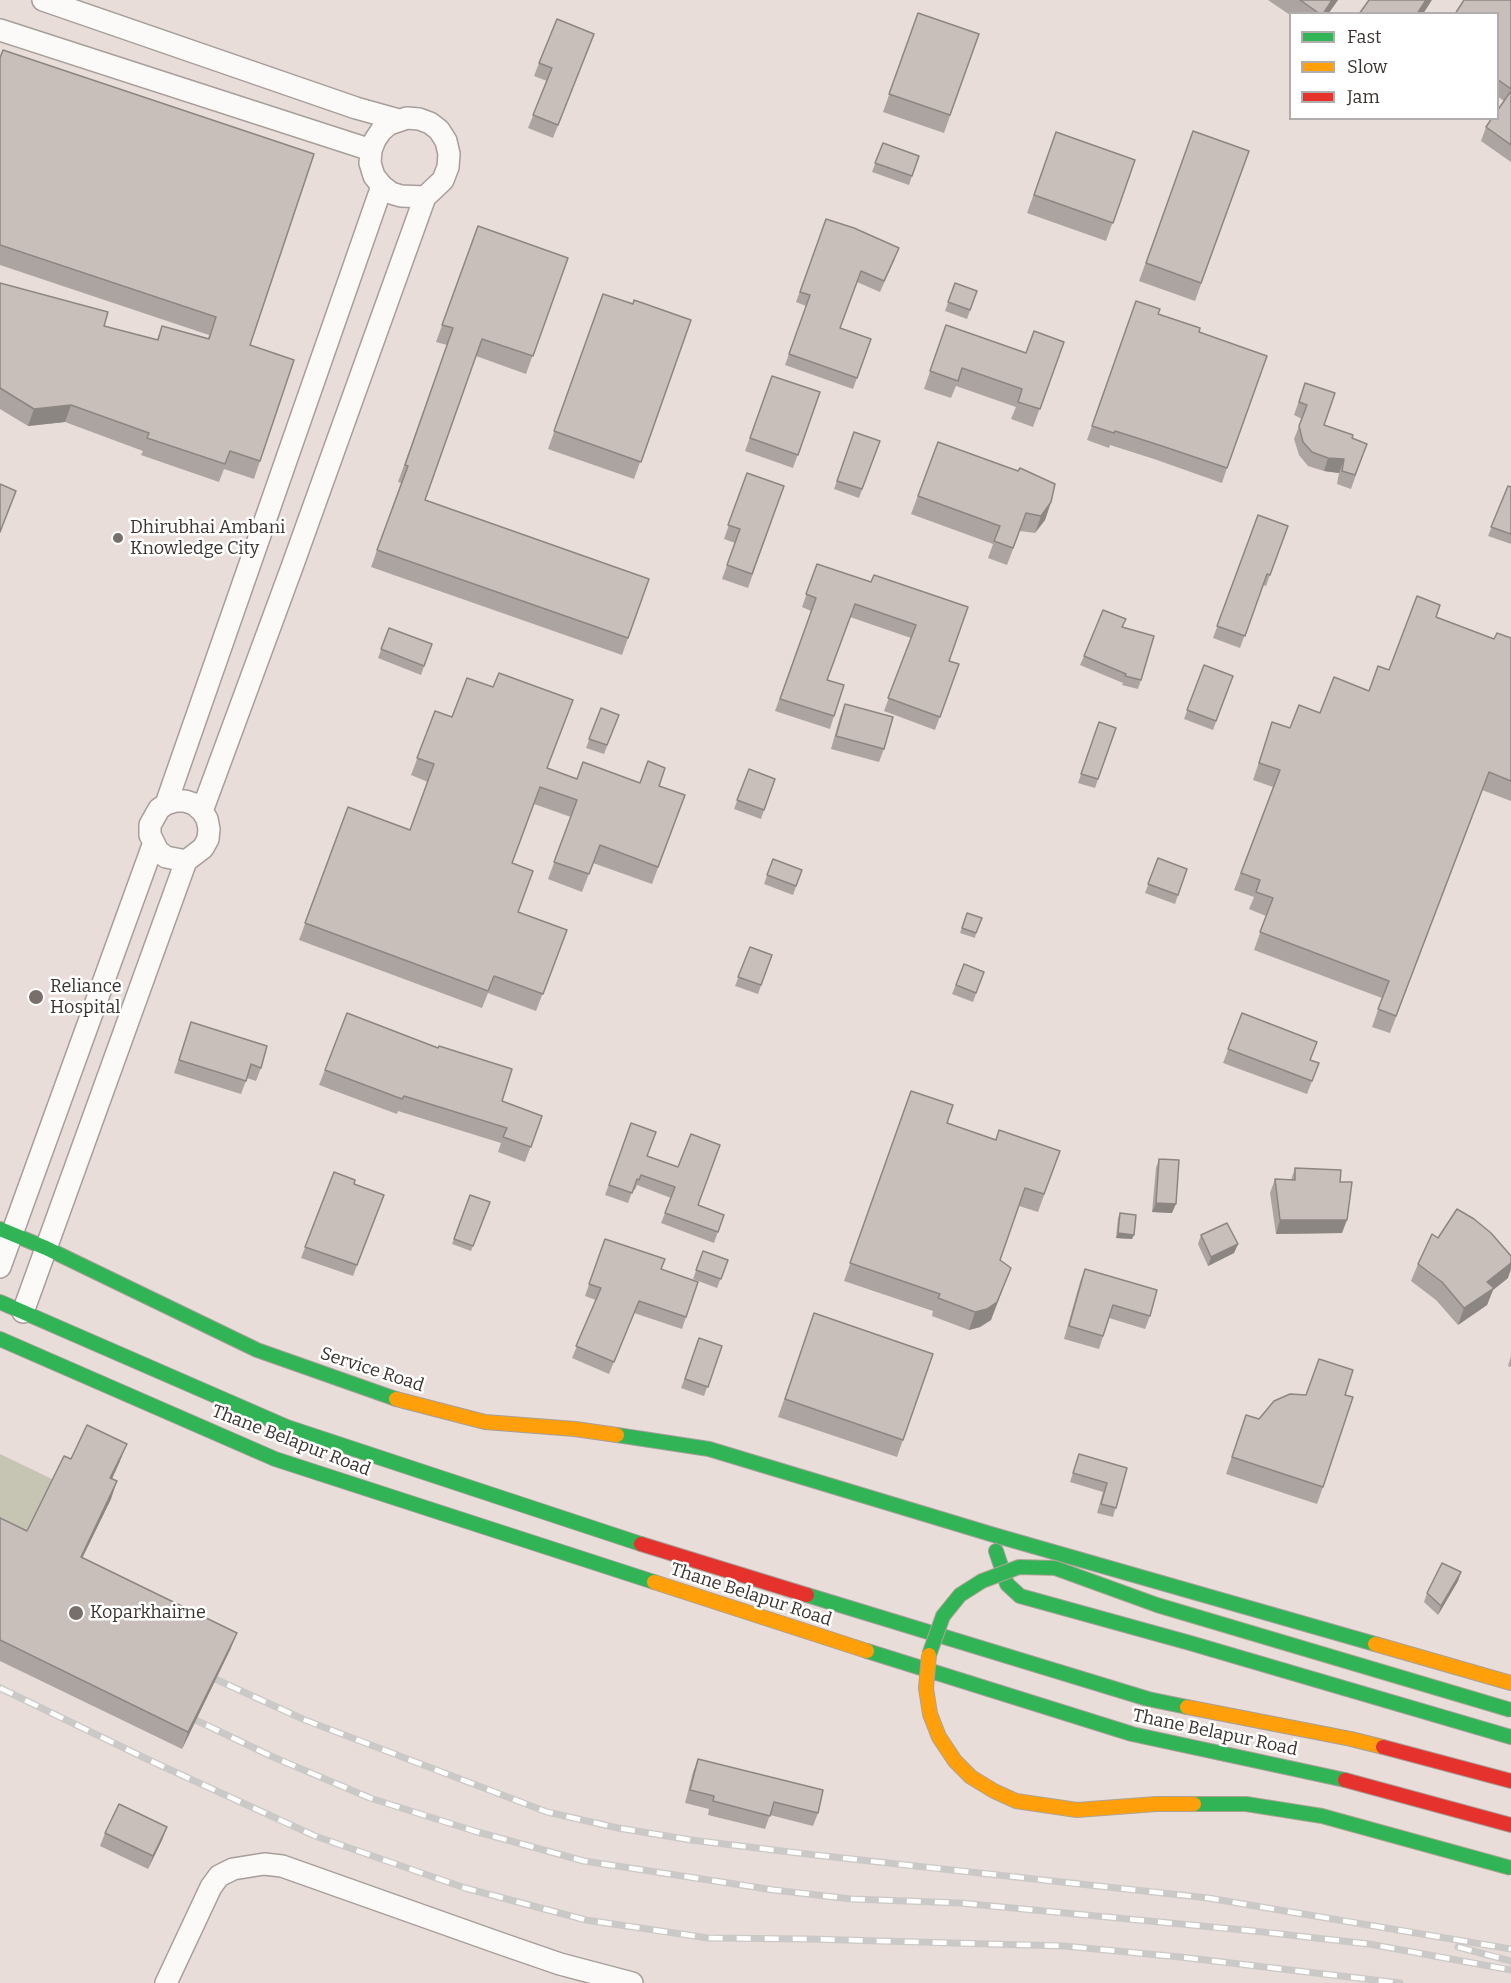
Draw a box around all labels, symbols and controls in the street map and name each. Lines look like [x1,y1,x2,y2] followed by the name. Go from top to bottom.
[1289,12,1499,120] legend
[1347,26,1382,48] text: Fast
[1347,56,1387,78] text: Slow
[1347,86,1380,108] text: Jam
[130,517,285,560] place label: Dhirubhai Ambani Knowledge City
[111,531,125,545] marker: Dhirubhai Ambani Knowledge City
[50,976,122,1018] place label: Reliance Hospital
[27,988,45,1006] marker: Reliance Hospital
[317,1343,427,1397] street label: Service Road
[209,1401,373,1481] street label: Thane Belapur Road
[668,1559,834,1631] street label: Thane Belapur Road
[90,1602,206,1624] place label: Koparkhairne
[67,1604,85,1622] marker: Koparkhairne
[1131,1705,1299,1761] street label: Thane Belapur Road

